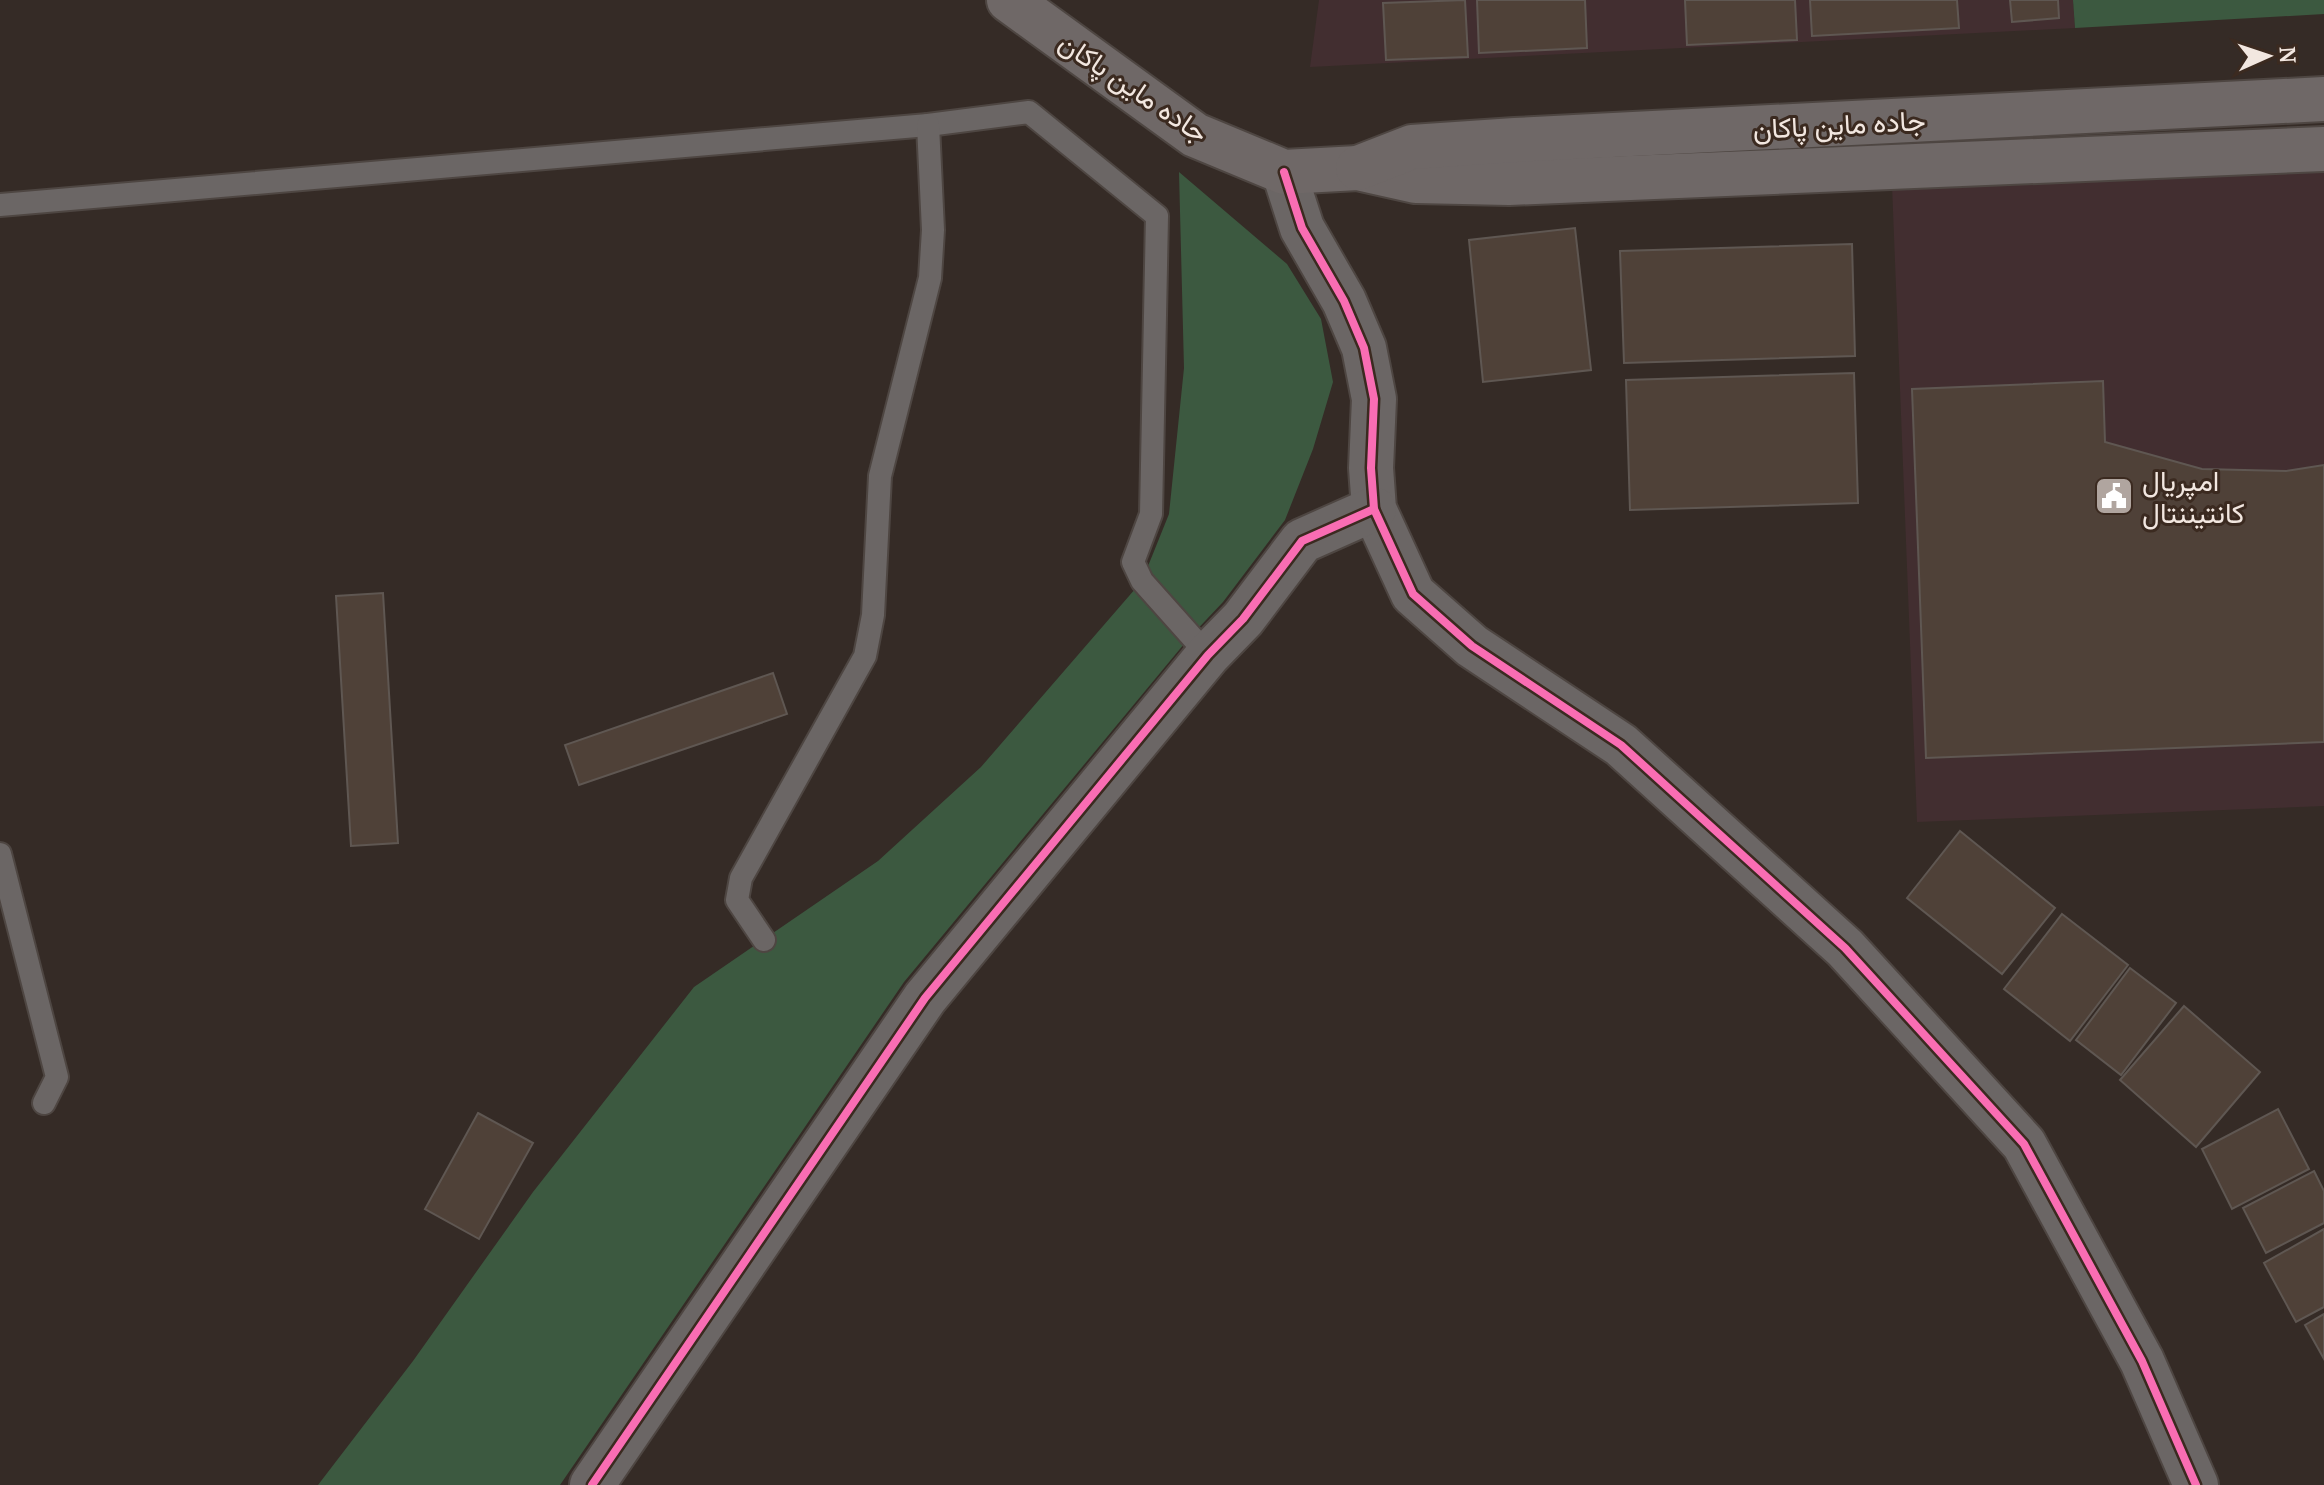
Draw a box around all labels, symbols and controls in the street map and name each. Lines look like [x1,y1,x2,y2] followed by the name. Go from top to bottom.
[2228,16,2308,96] north arrow
[1051,23,1216,152] street label: جاده ماین پاکان
[2274,46,2303,64] text: N
[1752,101,1926,148] street label: جاده ماین پاکان
[2142,462,2245,531] place label: امپریال کانتیننتال
[2093,475,2135,517] public building icon: امپریال کانتیننتال

